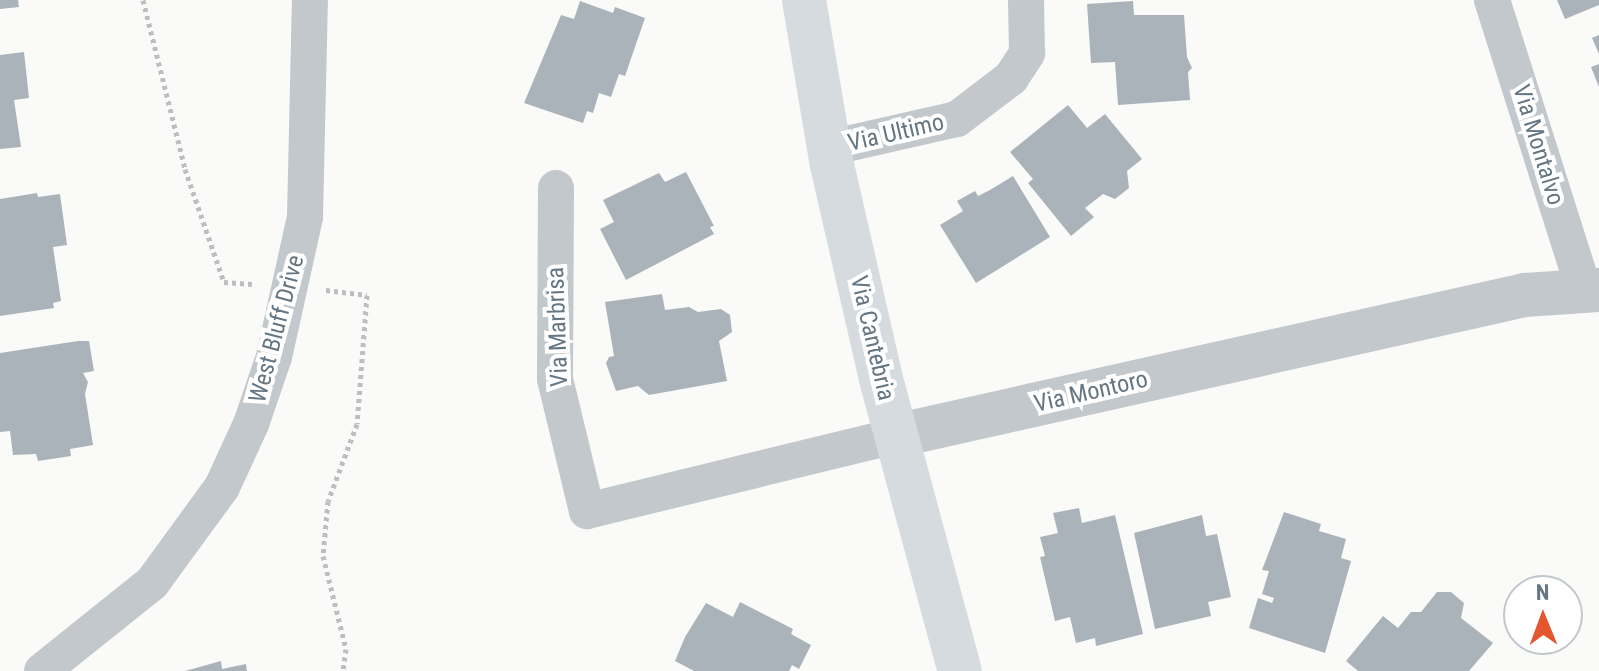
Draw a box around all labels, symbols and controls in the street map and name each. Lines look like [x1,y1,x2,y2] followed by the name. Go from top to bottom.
[1506,81,1570,209] street label: Via Montalvo
[845,108,947,158] street label: Via Ultimo
[243,252,311,406] street label: West Bluff Drive
[542,267,574,387] street label: Via Marbrisa
[844,273,900,403] street label: Via Cantebria
[1031,365,1151,419] street label: Via Montoro
[1503,575,1583,655] north arrow
[1536,580,1550,605] text: N

